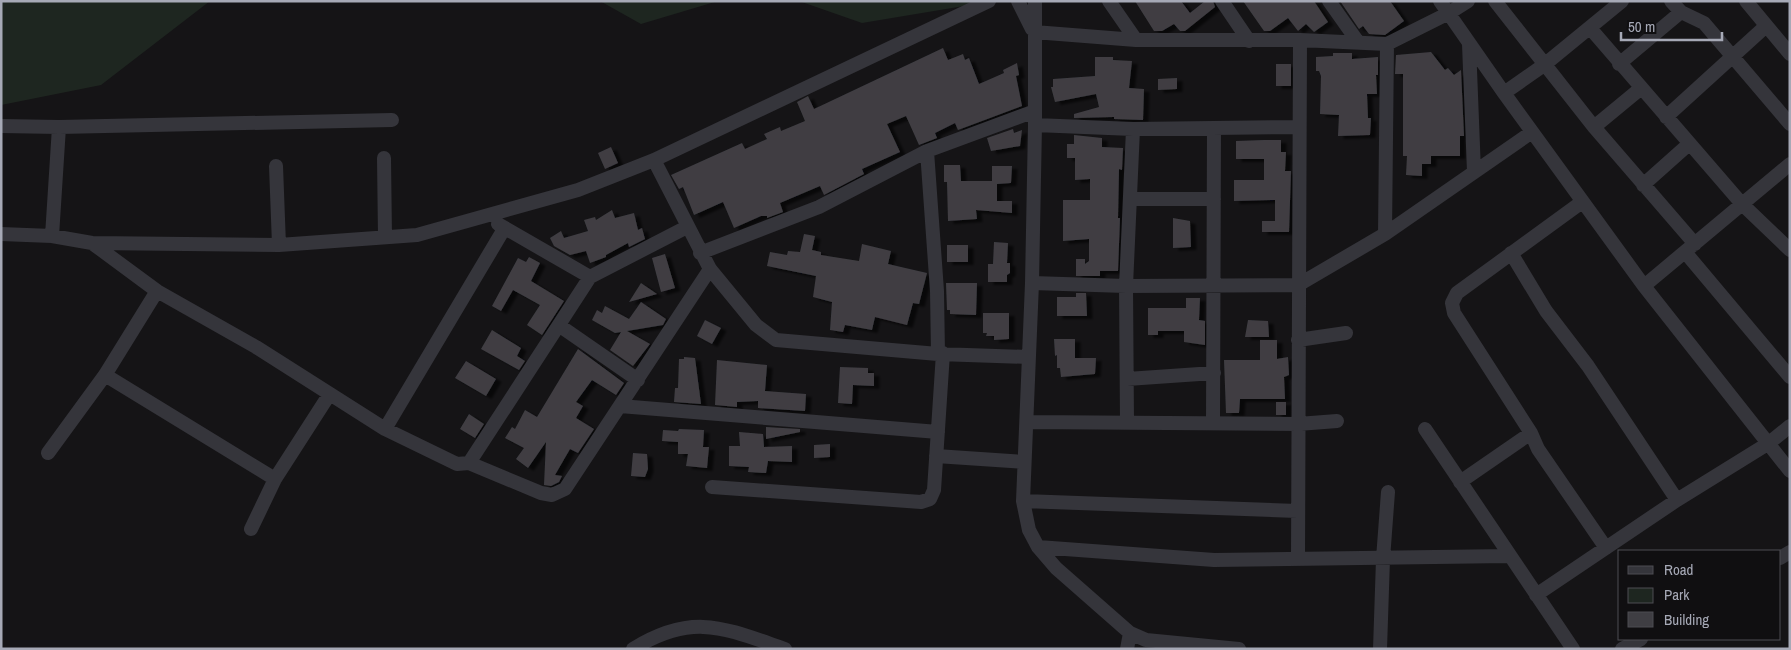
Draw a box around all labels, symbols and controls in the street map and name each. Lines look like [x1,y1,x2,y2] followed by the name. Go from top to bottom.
[1621,10,1722,42] scale bar
[1628,16,1655,37] text: 50 m
[1618,550,1781,640] legend
[1664,559,1693,580] text: Road
[1664,584,1690,605] text: Park
[1664,609,1709,630] text: Building

